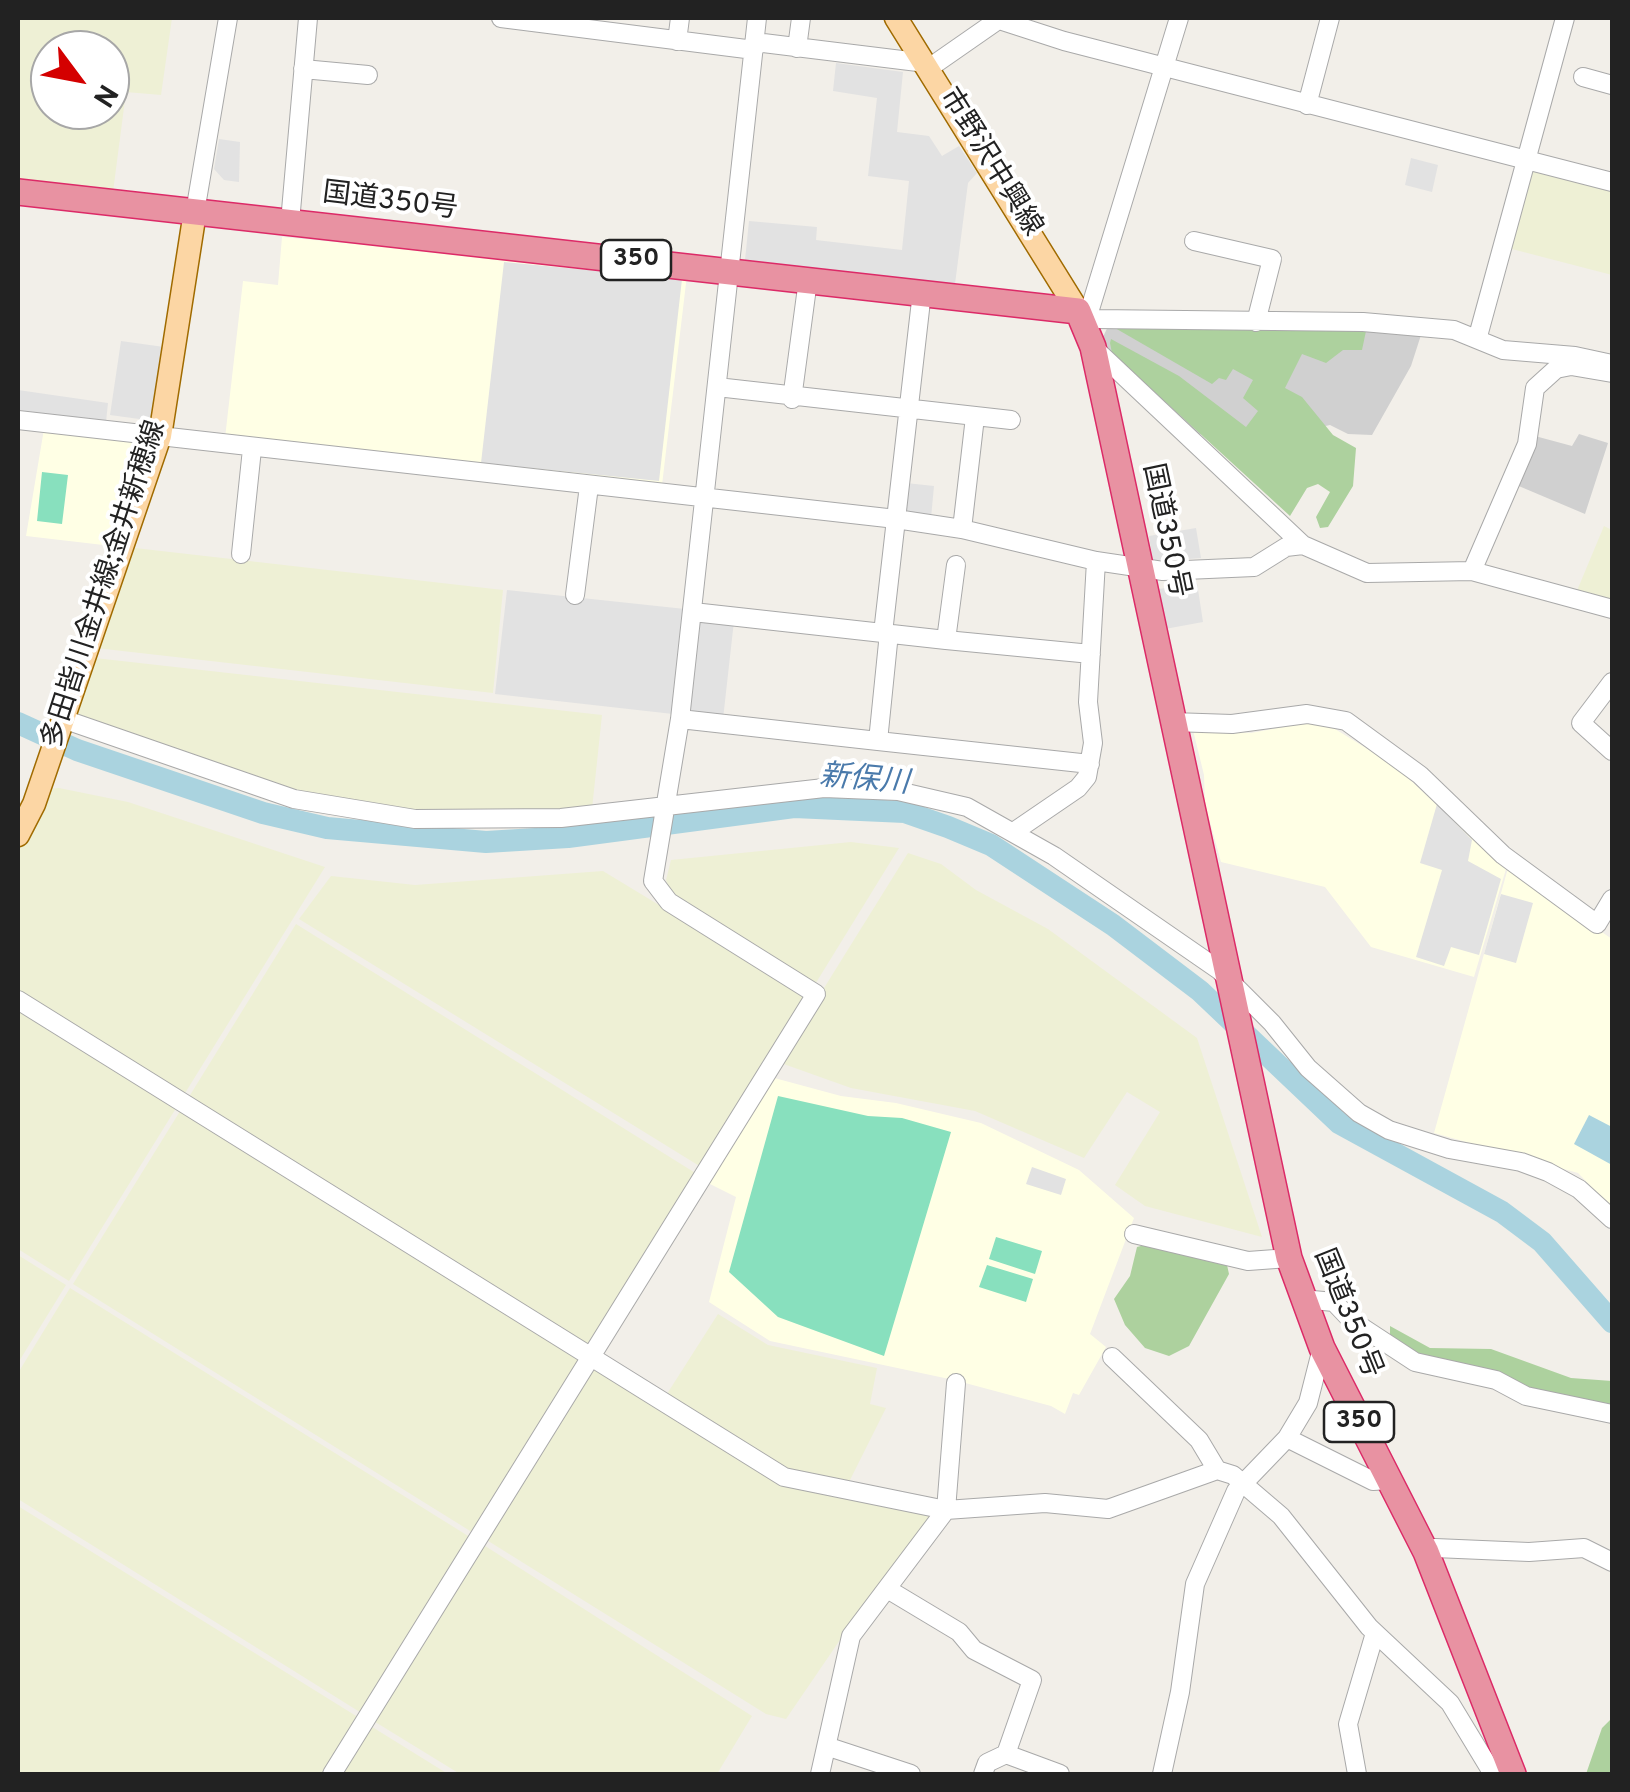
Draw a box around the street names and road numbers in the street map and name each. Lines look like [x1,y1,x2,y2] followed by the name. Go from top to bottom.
[930,83,1048,243] street label: 市野沢中興線
[320,178,460,228] street label: 国道350号
[601,240,671,280] road number: 350
[37,417,175,753] street label: 多田皆川金井線;金井新穂線
[1133,461,1195,601] street label: 国道350号
[1305,1245,1387,1383] street label: 国道350号
[1324,1402,1394,1442] road number: 350

